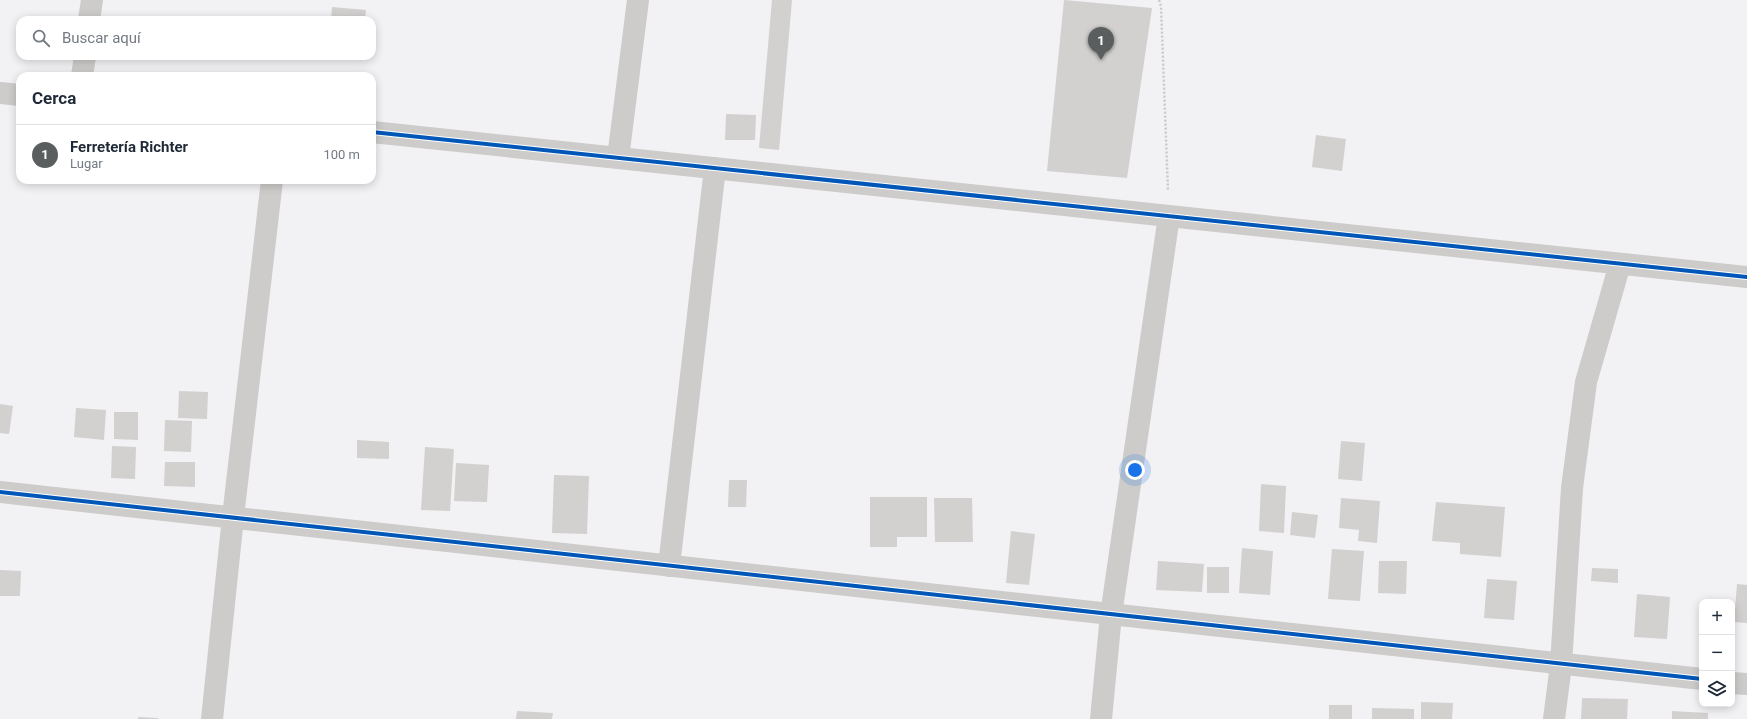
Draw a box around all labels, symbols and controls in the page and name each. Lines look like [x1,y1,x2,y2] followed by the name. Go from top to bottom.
[16,16,376,60] search box
[30,27,52,49] icon: search
[1088,27,1114,60] pin: 1
[62,29,141,47] text: Buscar aquí
[32,88,76,108] text: Cerca
[70,138,188,156] text: Ferretería Richter
[41,147,49,162] text: 1
[323,147,360,162] text: 100 m
[70,156,103,171] text: Lugar
[1125,460,1145,480] your location
[1699,599,1735,707] map controls
[1699,599,1735,635] button: +
[1699,635,1735,671] button: −
[1699,671,1735,707] button: layers

